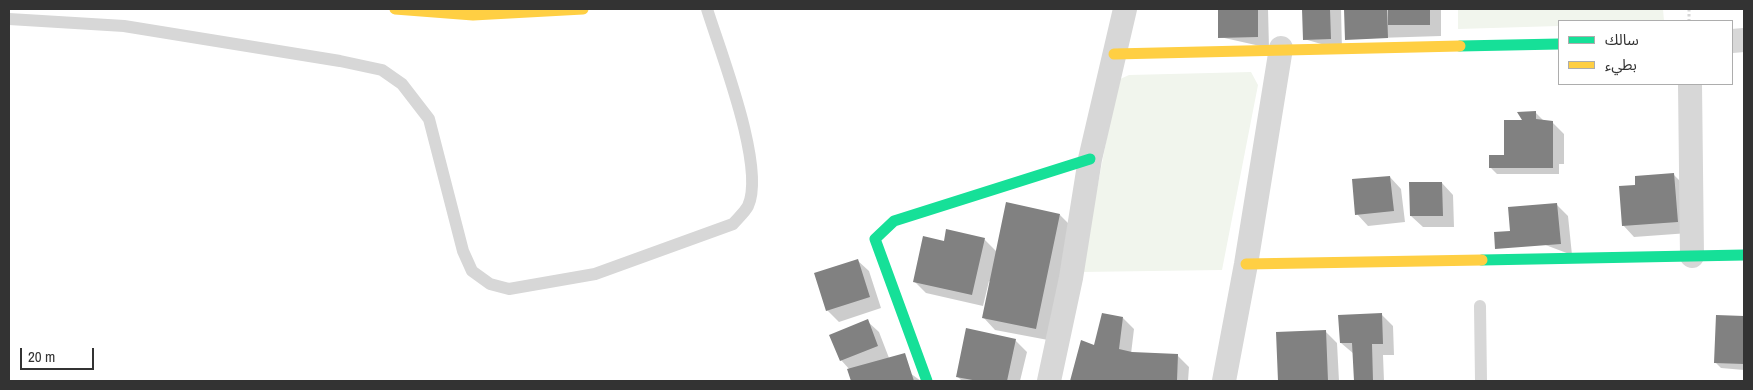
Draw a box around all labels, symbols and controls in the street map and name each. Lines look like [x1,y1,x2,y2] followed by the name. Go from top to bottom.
[1558,20,1733,85] legend
[1605,29,1639,50] text: سالك
[1605,54,1637,75] text: بطيء
[22,338,96,370] scale bar
[28,346,55,367] text: 20 m

